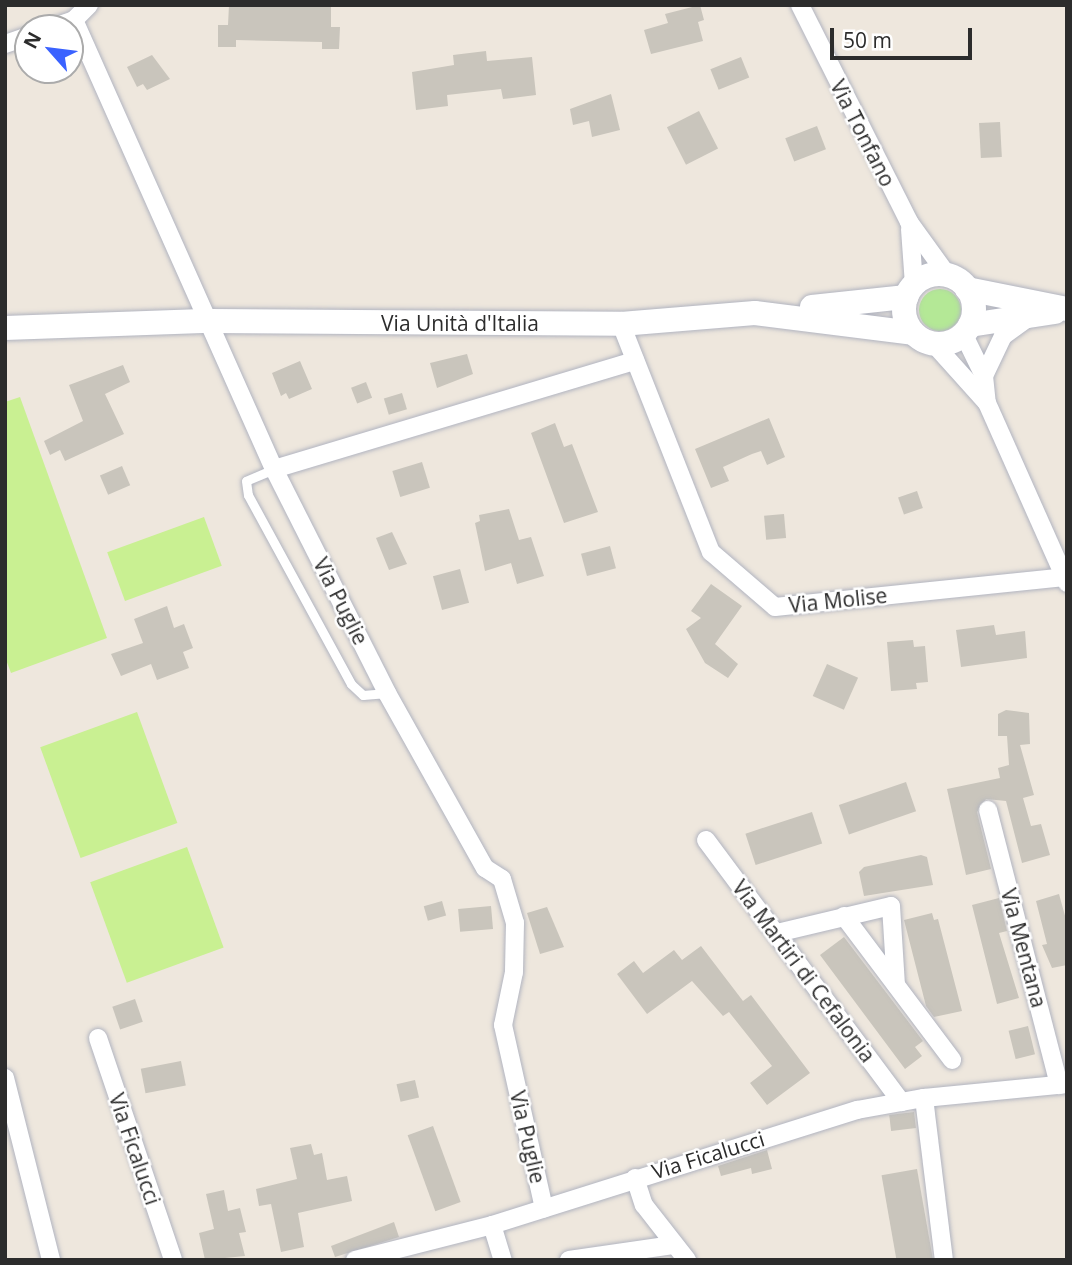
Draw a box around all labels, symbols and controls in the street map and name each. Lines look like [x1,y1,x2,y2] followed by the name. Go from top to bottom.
[14,14,84,84] north arrow
[834,14,976,58] scale bar
[843,26,892,54] text: 50 m
[17,27,47,53] text: N
[825,75,901,191] street label: Via Tonfano
[381,310,539,336] street label: Via Unità d'Italia
[308,553,374,649] street label: Via Puglie
[788,582,888,618] street label: Via Molise
[727,875,881,1067] street label: Via Martiri di Cefalonia
[996,886,1052,1010] street label: Via Mentana
[505,1088,551,1186] street label: Via Puglie
[104,1090,166,1208] street label: Via Ficalucci
[649,1126,767,1184] street label: Via Ficalucci

